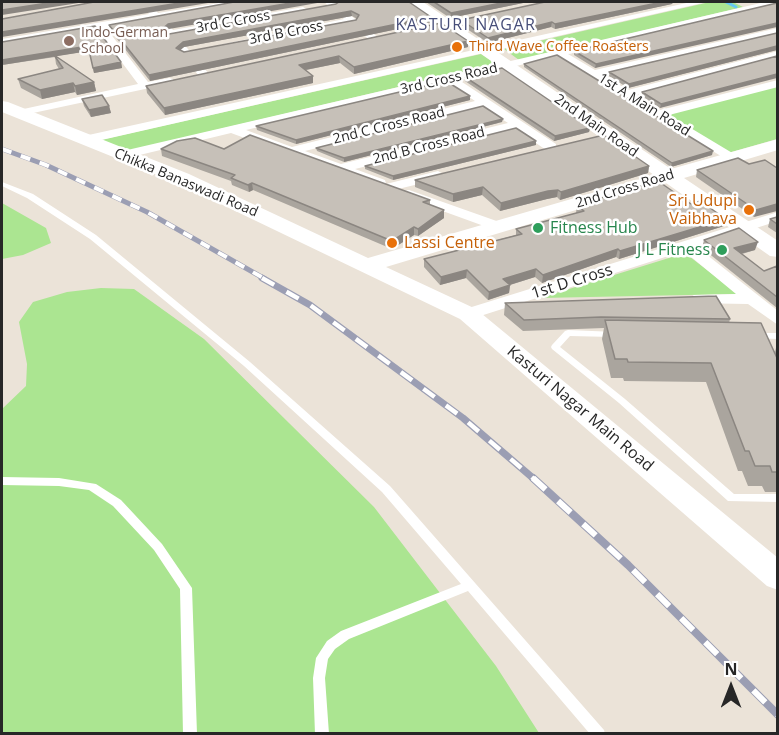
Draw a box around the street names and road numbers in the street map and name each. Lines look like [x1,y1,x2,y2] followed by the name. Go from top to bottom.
[195,7,271,37] street label: 3rd C Cross
[248,18,324,48] street label: 3rd B Cross
[399,60,499,98] street label: 3rd Cross Road
[595,70,693,140] street label: 1st A Main Road
[551,91,641,161] street label: 2nd Main Road
[331,104,447,148] street label: 2nd C Cross Road
[371,124,487,168] street label: 2nd B Cross Road
[112,145,260,221] street label: Chikka Banaswadi Road
[574,166,676,212] street label: 2nd Cross Road
[529,261,615,303] street label: 1st D Cross
[503,342,657,476] street label: Kasturi Nagar Main Road

